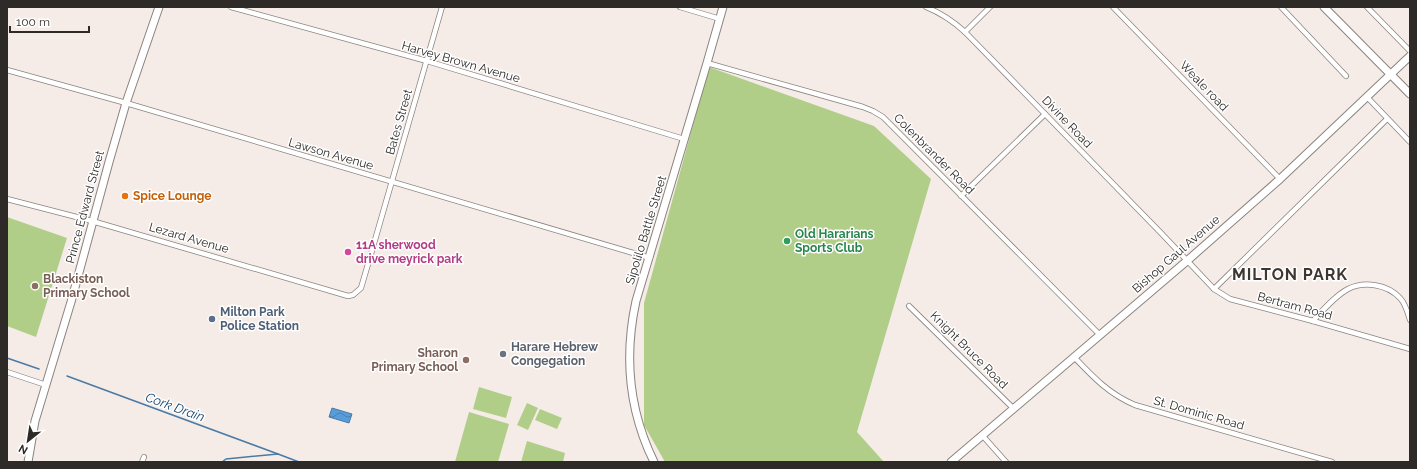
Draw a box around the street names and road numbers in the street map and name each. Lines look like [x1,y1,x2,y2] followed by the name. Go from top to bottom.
[400,38,522,86] street label: Harvey Brown Avenue
[1177,58,1231,114] street label: Weale road
[383,88,415,156] street label: Bates Street
[1039,93,1095,151] street label: Divine Road
[891,111,977,197] street label: Colenbrander Road
[287,135,375,173] street label: Lawson Avenue
[63,149,107,265] street label: Prince Edward Street
[623,174,669,286] street label: Sipolilo Battle Street
[1130,212,1222,296] street label: Bishop Gaul Avenue
[147,220,231,256] street label: Lezard Avenue
[1256,289,1334,323] street label: Bertram Road
[927,308,1011,392] street label: Knight Bruce Road
[1152,393,1246,433] street label: St. Dominic Road

